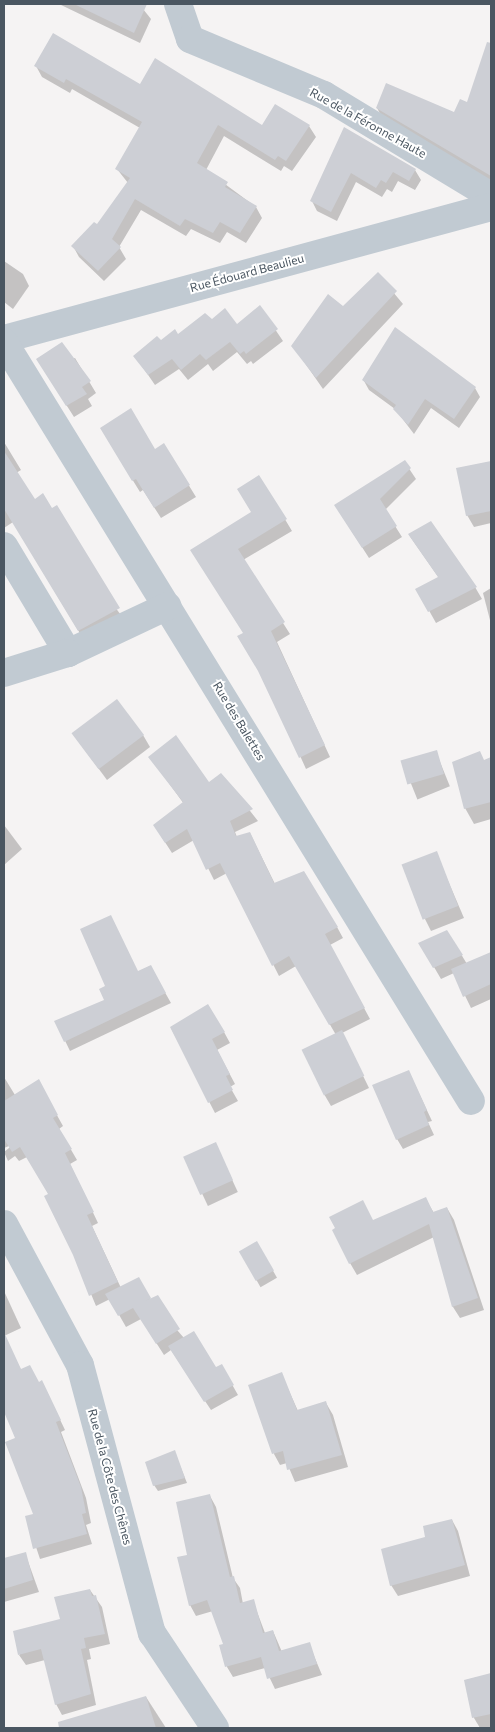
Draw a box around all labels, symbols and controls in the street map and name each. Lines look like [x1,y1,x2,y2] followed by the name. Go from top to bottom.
[307,85,429,161] street label: Rue de la Féronne Haute
[188,251,306,295] street label: Rue Édouard Beaulieu
[210,679,268,763] street label: Rue des Balettes
[85,1407,135,1547] street label: Rue de la Côte des Chênes

